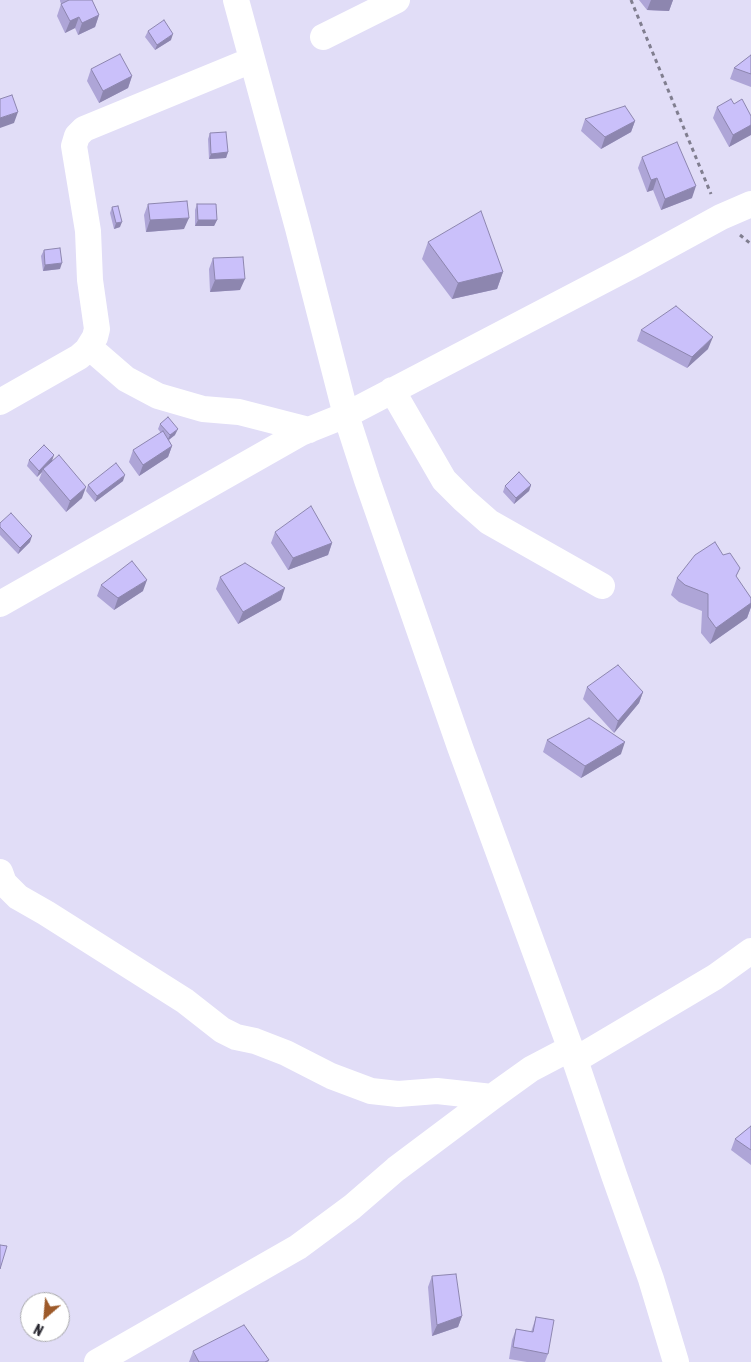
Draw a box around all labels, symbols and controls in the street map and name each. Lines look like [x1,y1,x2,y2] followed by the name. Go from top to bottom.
[20,1292,70,1342] north arrow
[31,1320,46,1338] text: N

